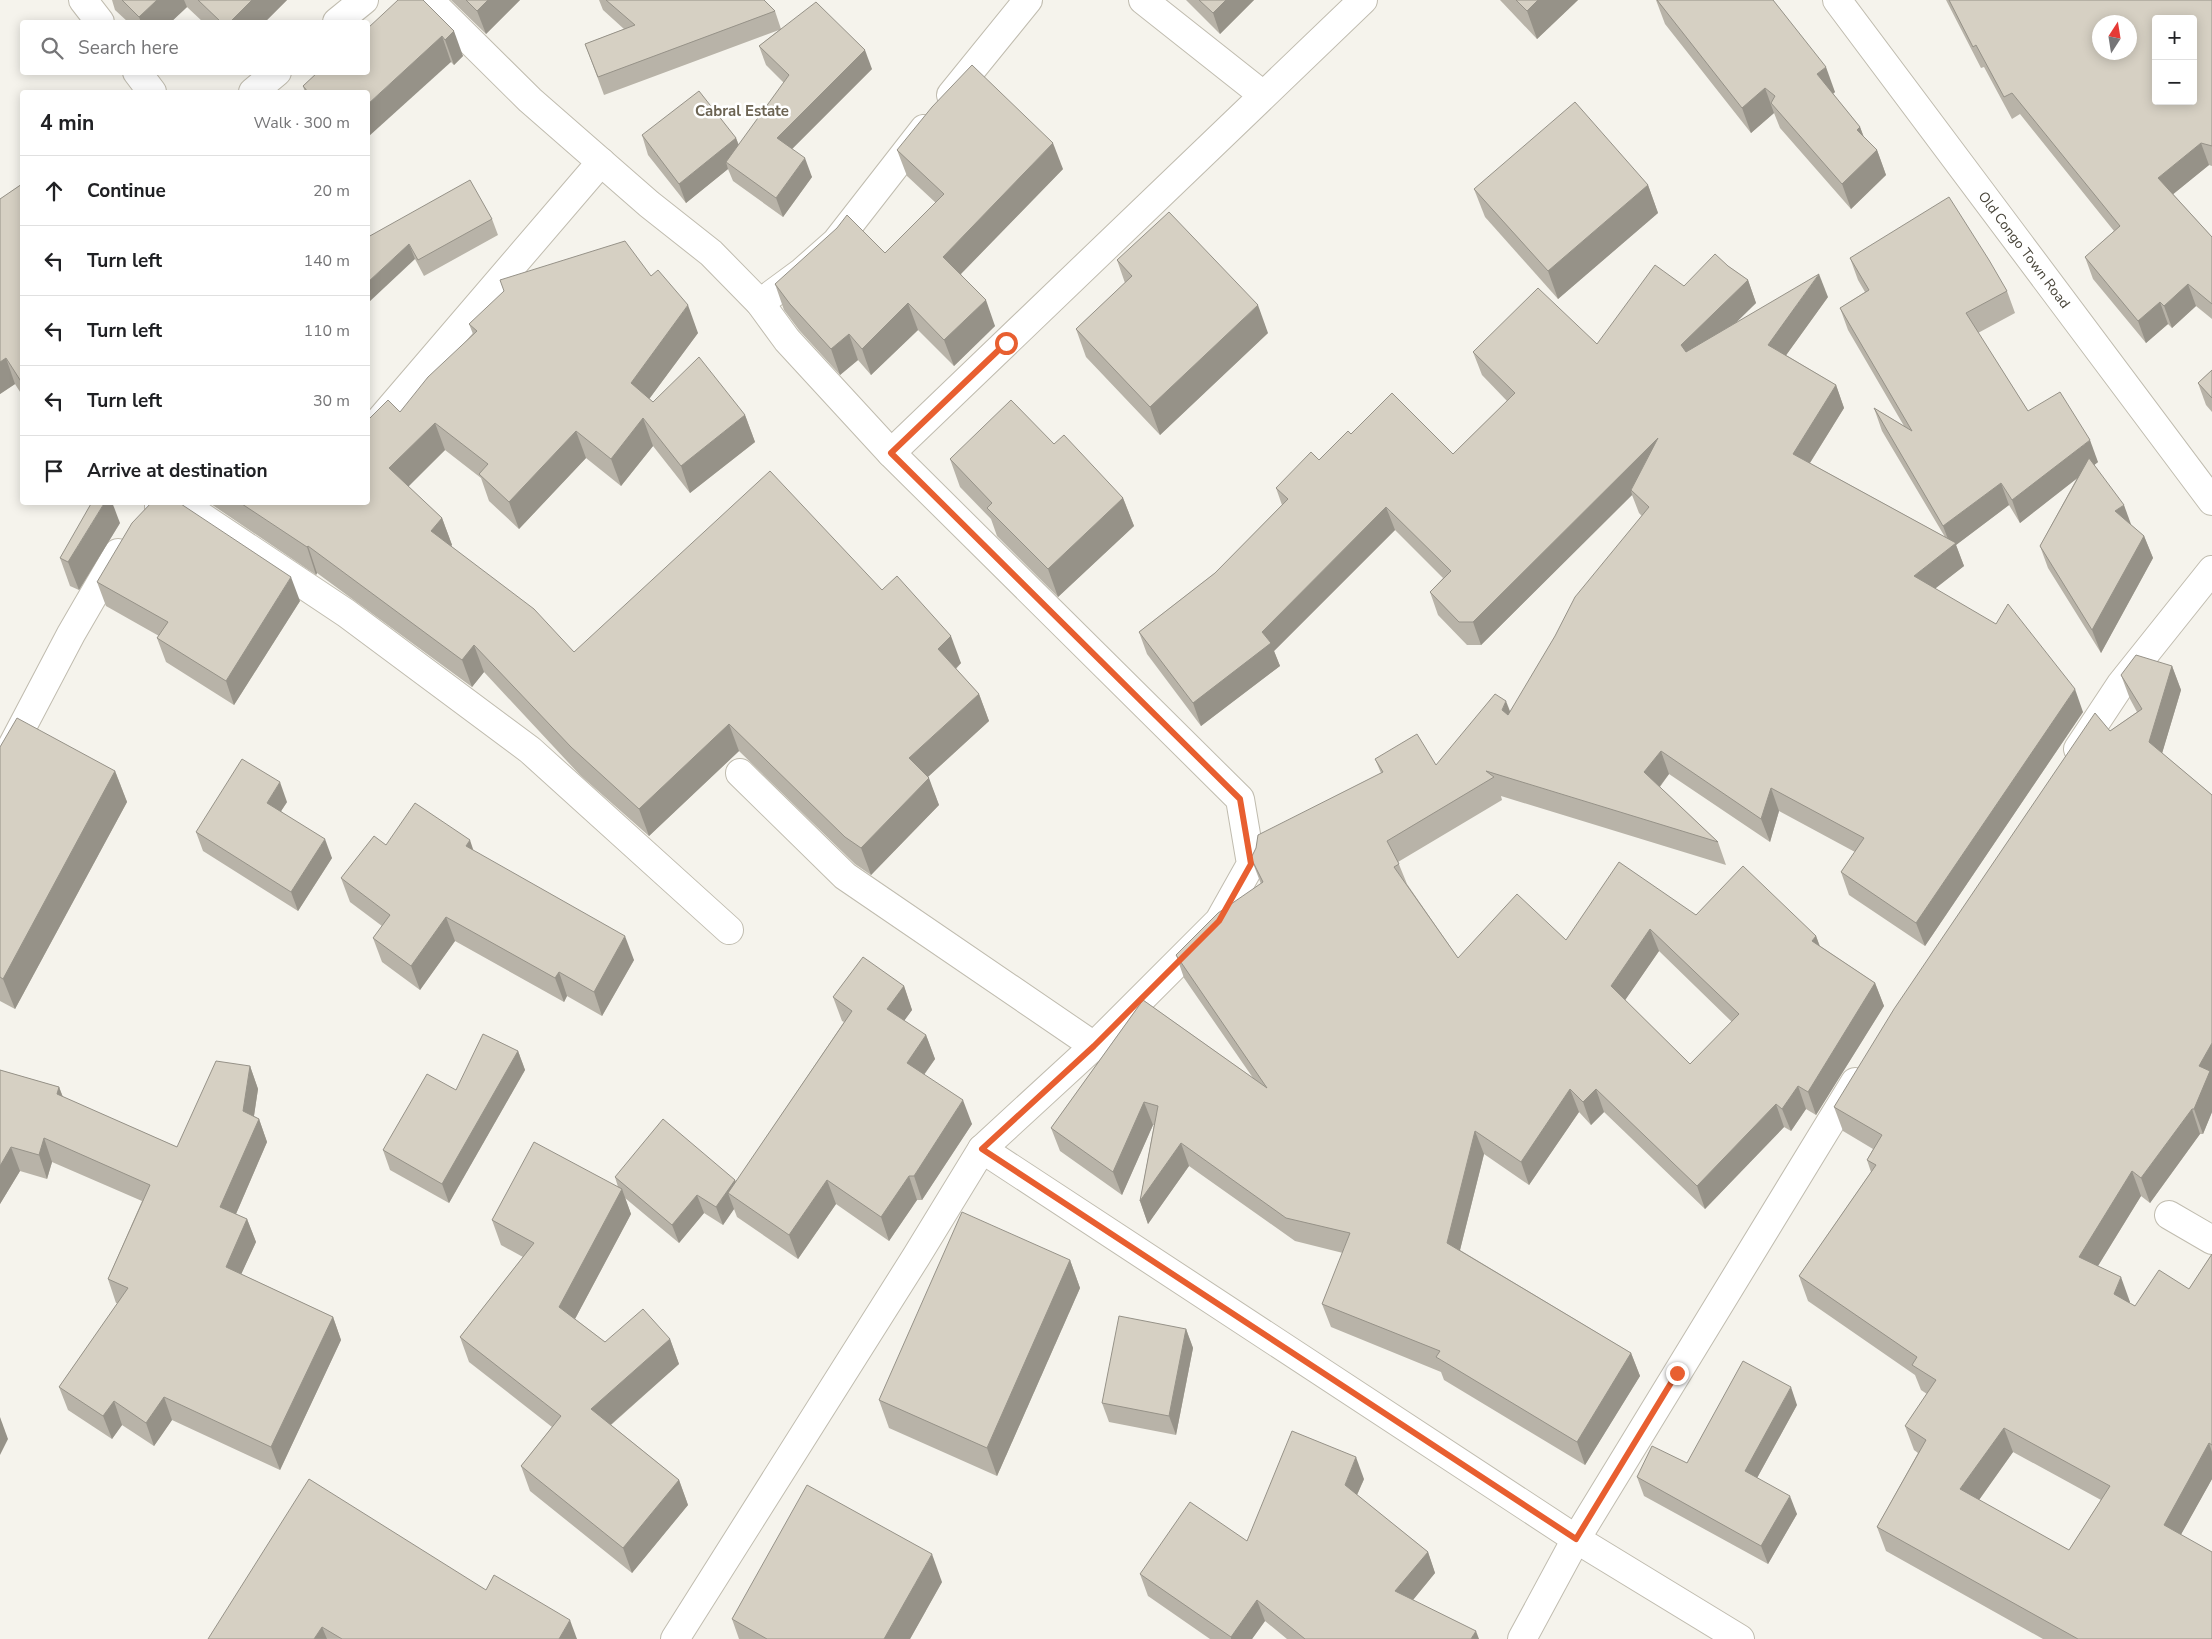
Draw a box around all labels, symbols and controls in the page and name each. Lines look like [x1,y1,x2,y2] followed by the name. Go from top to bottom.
[2092,15,2137,60] north arrow
[2152,15,2197,105] map controls
[2152,15,2197,60] button: +
[20,20,370,75] search box
[38,34,66,62] icon: search
[78,35,179,61] text: Search here
[2152,60,2197,105] button: −
[695,101,789,121] district label: Cabral Estate
[40,109,94,137] text: 4 min
[254,112,350,134] text: Walk · 300 m
[40,177,68,205] icon: ahead
[87,178,166,204] text: Continue
[313,180,350,202] text: 20 m
[1974,188,2074,312] street label: Old Congo Town Road
[40,247,68,275] icon: left
[87,248,162,274] text: Turn left
[303,250,350,272] text: 140 m
[40,317,68,345] icon: left
[87,318,162,344] text: Turn left
[303,320,350,342] text: 110 m
[995,332,1018,355] route start
[40,387,68,415] icon: left
[87,388,162,414] text: Turn left
[313,390,350,412] text: 30 m
[40,457,68,485] icon: arrive
[87,458,268,484] text: Arrive at destination
[1666,1362,1689,1385] route end

